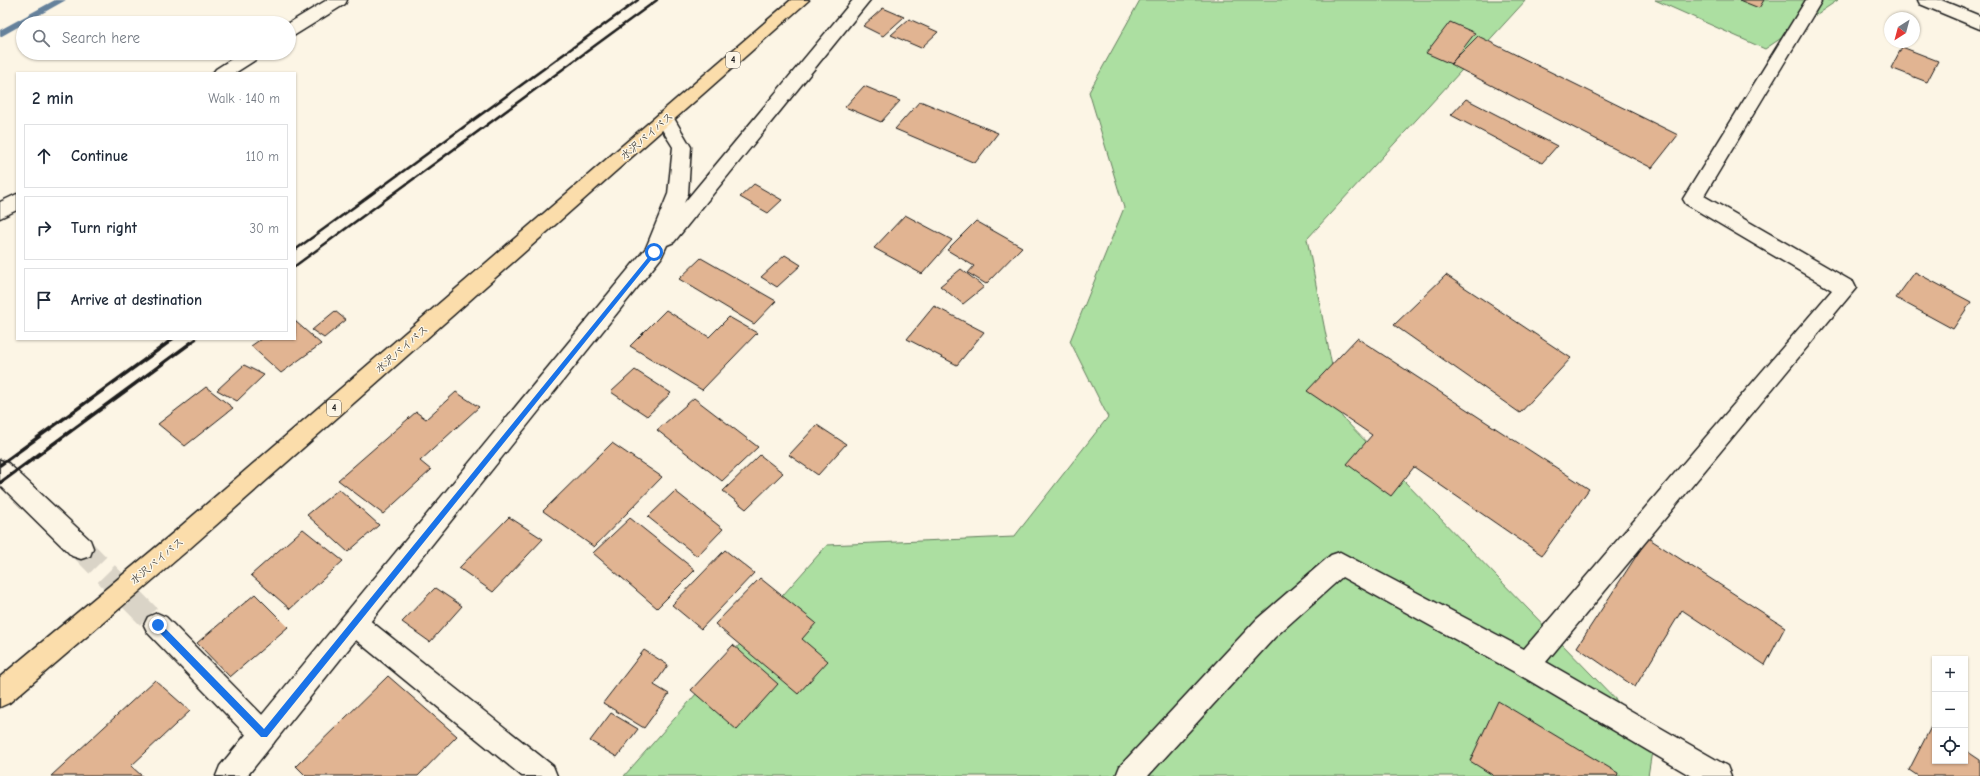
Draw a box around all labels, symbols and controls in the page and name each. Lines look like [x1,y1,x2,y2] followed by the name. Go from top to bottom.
[1884,12,1920,48] north arrow
[16,16,296,60] search box
[30,27,52,49] icon: search
[62,29,140,47] text: Search here
[726,52,740,68] road number: 4
[32,89,73,108] text: 2 min
[208,91,280,106] text: Walk · 140 m
[618,110,676,162] street label: 水沢バイパス
[33,145,55,167] icon: ahead
[71,147,128,165] text: Continue
[246,149,279,164] text: 110 m
[33,217,55,239] icon: right
[71,219,137,237] text: Turn right
[249,221,279,236] text: 30 m
[645,243,663,261] route start
[33,289,55,311] icon: arrive
[71,291,202,309] text: Arrive at destination
[373,323,431,375] street label: 水沢バイパス
[327,400,341,416] road number: 4
[128,535,186,587] street label: 水沢バイパス
[149,616,167,634] route end
[1932,656,1968,764] map controls
[1932,656,1968,692] button: +
[1932,692,1968,728] button: −
[1932,728,1968,764] button: locate

